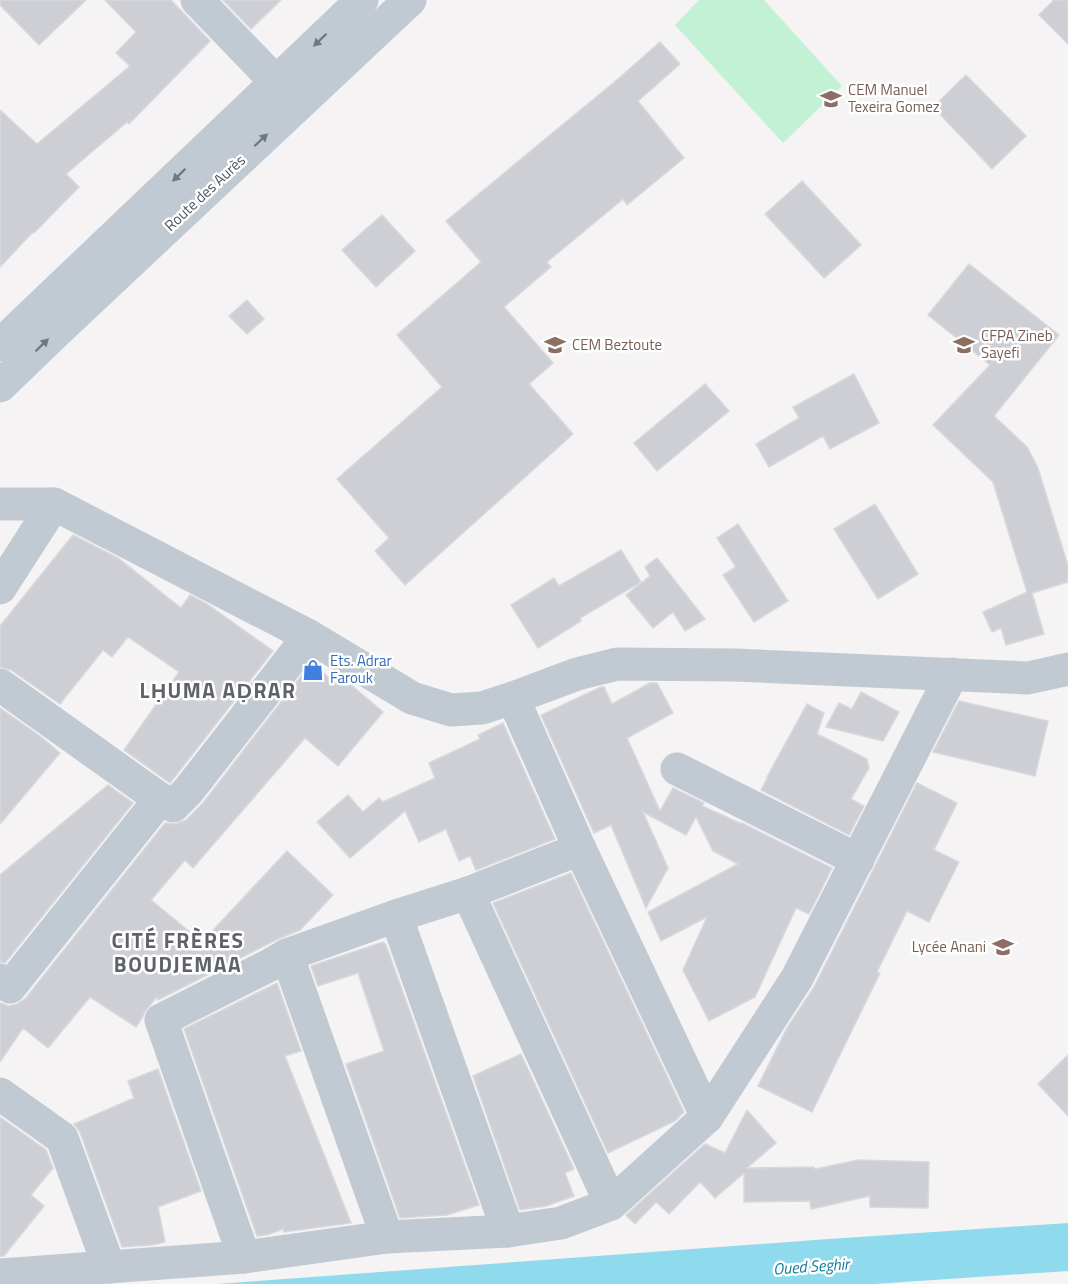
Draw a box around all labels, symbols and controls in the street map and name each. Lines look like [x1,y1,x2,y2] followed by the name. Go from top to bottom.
[313,33,327,47] one-way arrow
[848,78,940,118] place label: CEM Manuel Texeira Gomez
[819,87,843,111] school or university icon: CEM Manuel Texeira Gomez
[254,134,268,148] one-way arrow
[159,149,250,236] street label: Route des Aurès
[171,168,186,182] one-way arrow
[981,324,1053,364] place label: CFPA Zineb Sayefi
[543,333,567,357] school or university icon: CEM Beztoute
[572,333,662,356] place label: CEM Beztoute
[952,333,976,357] school or university icon: CFPA Zineb Sayefi
[34,339,48,353] one-way arrow
[330,649,392,689] place label: Ets. Adrar Farouk
[301,658,325,682] shop icon: Ets. Adrar Farouk
[140,674,296,706] district label: LḤUMA AḌRAR
[111,924,245,980] district label: CITÉ FRÈRES BOUDJEMAA
[912,935,986,958] place label: Lycée Anani
[991,935,1015,959] school or university icon: Lycée Anani
[772,1251,852,1281] water label: Oued Seghir

